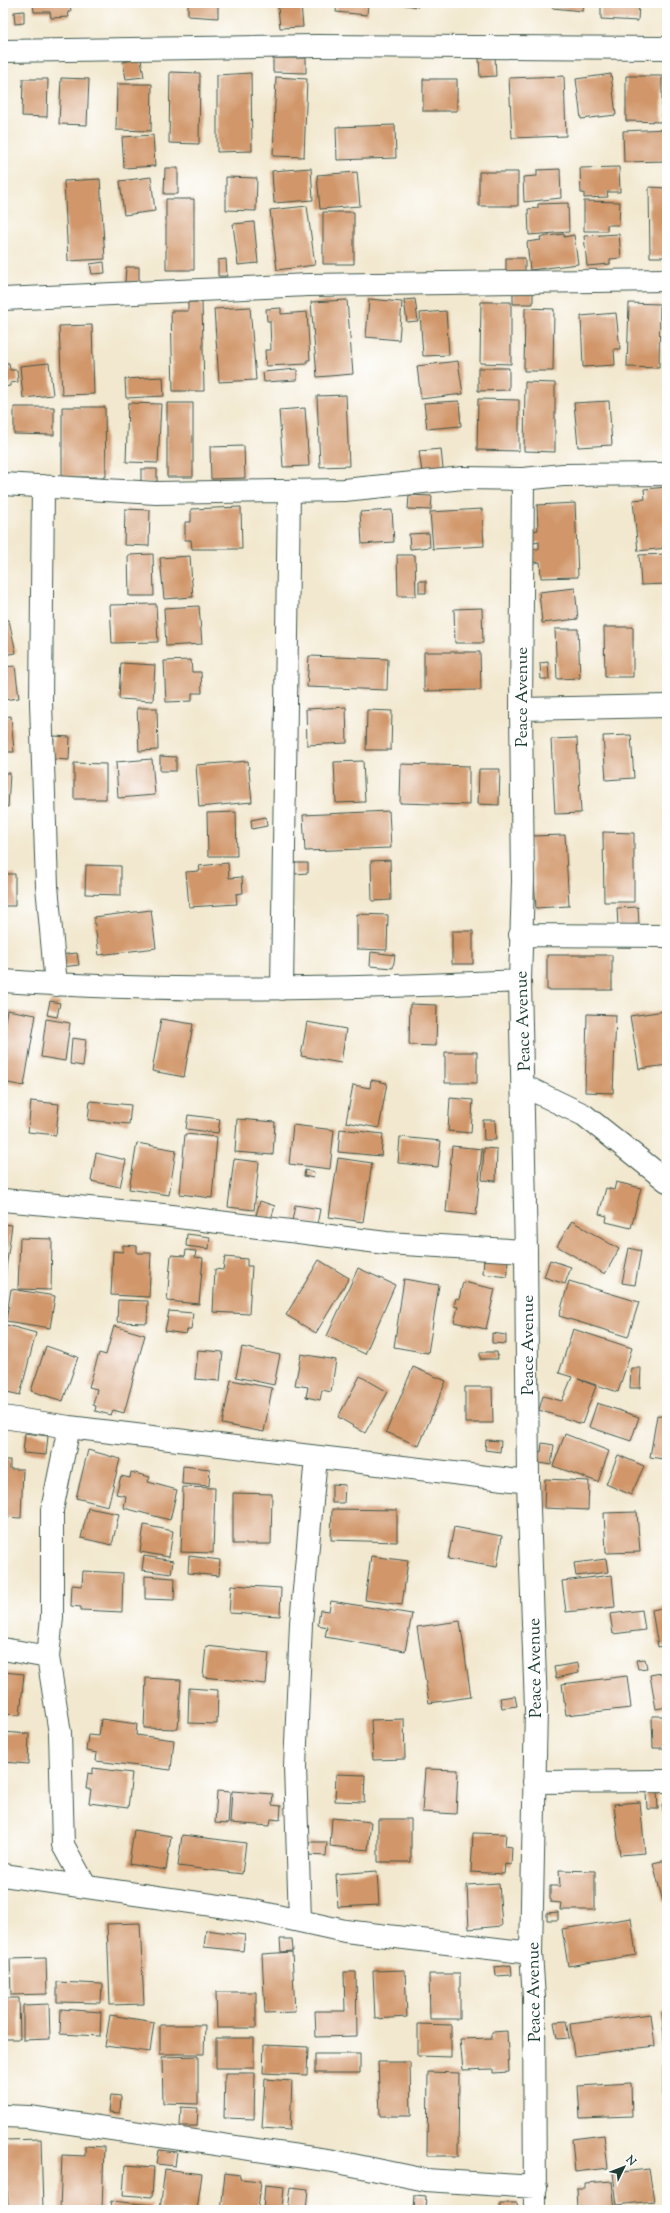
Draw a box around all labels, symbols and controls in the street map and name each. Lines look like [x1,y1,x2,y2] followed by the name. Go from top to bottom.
[511,647,535,747] street label: Peace Avenue
[510,970,538,1072] street label: Peace Avenue
[517,1295,541,1395] street label: Peace Avenue
[523,1617,549,1718] street label: Peace Avenue
[522,1941,548,2042] street label: Peace Avenue
[604,2147,644,2187] north arrow
[621,2151,640,2170] text: N

